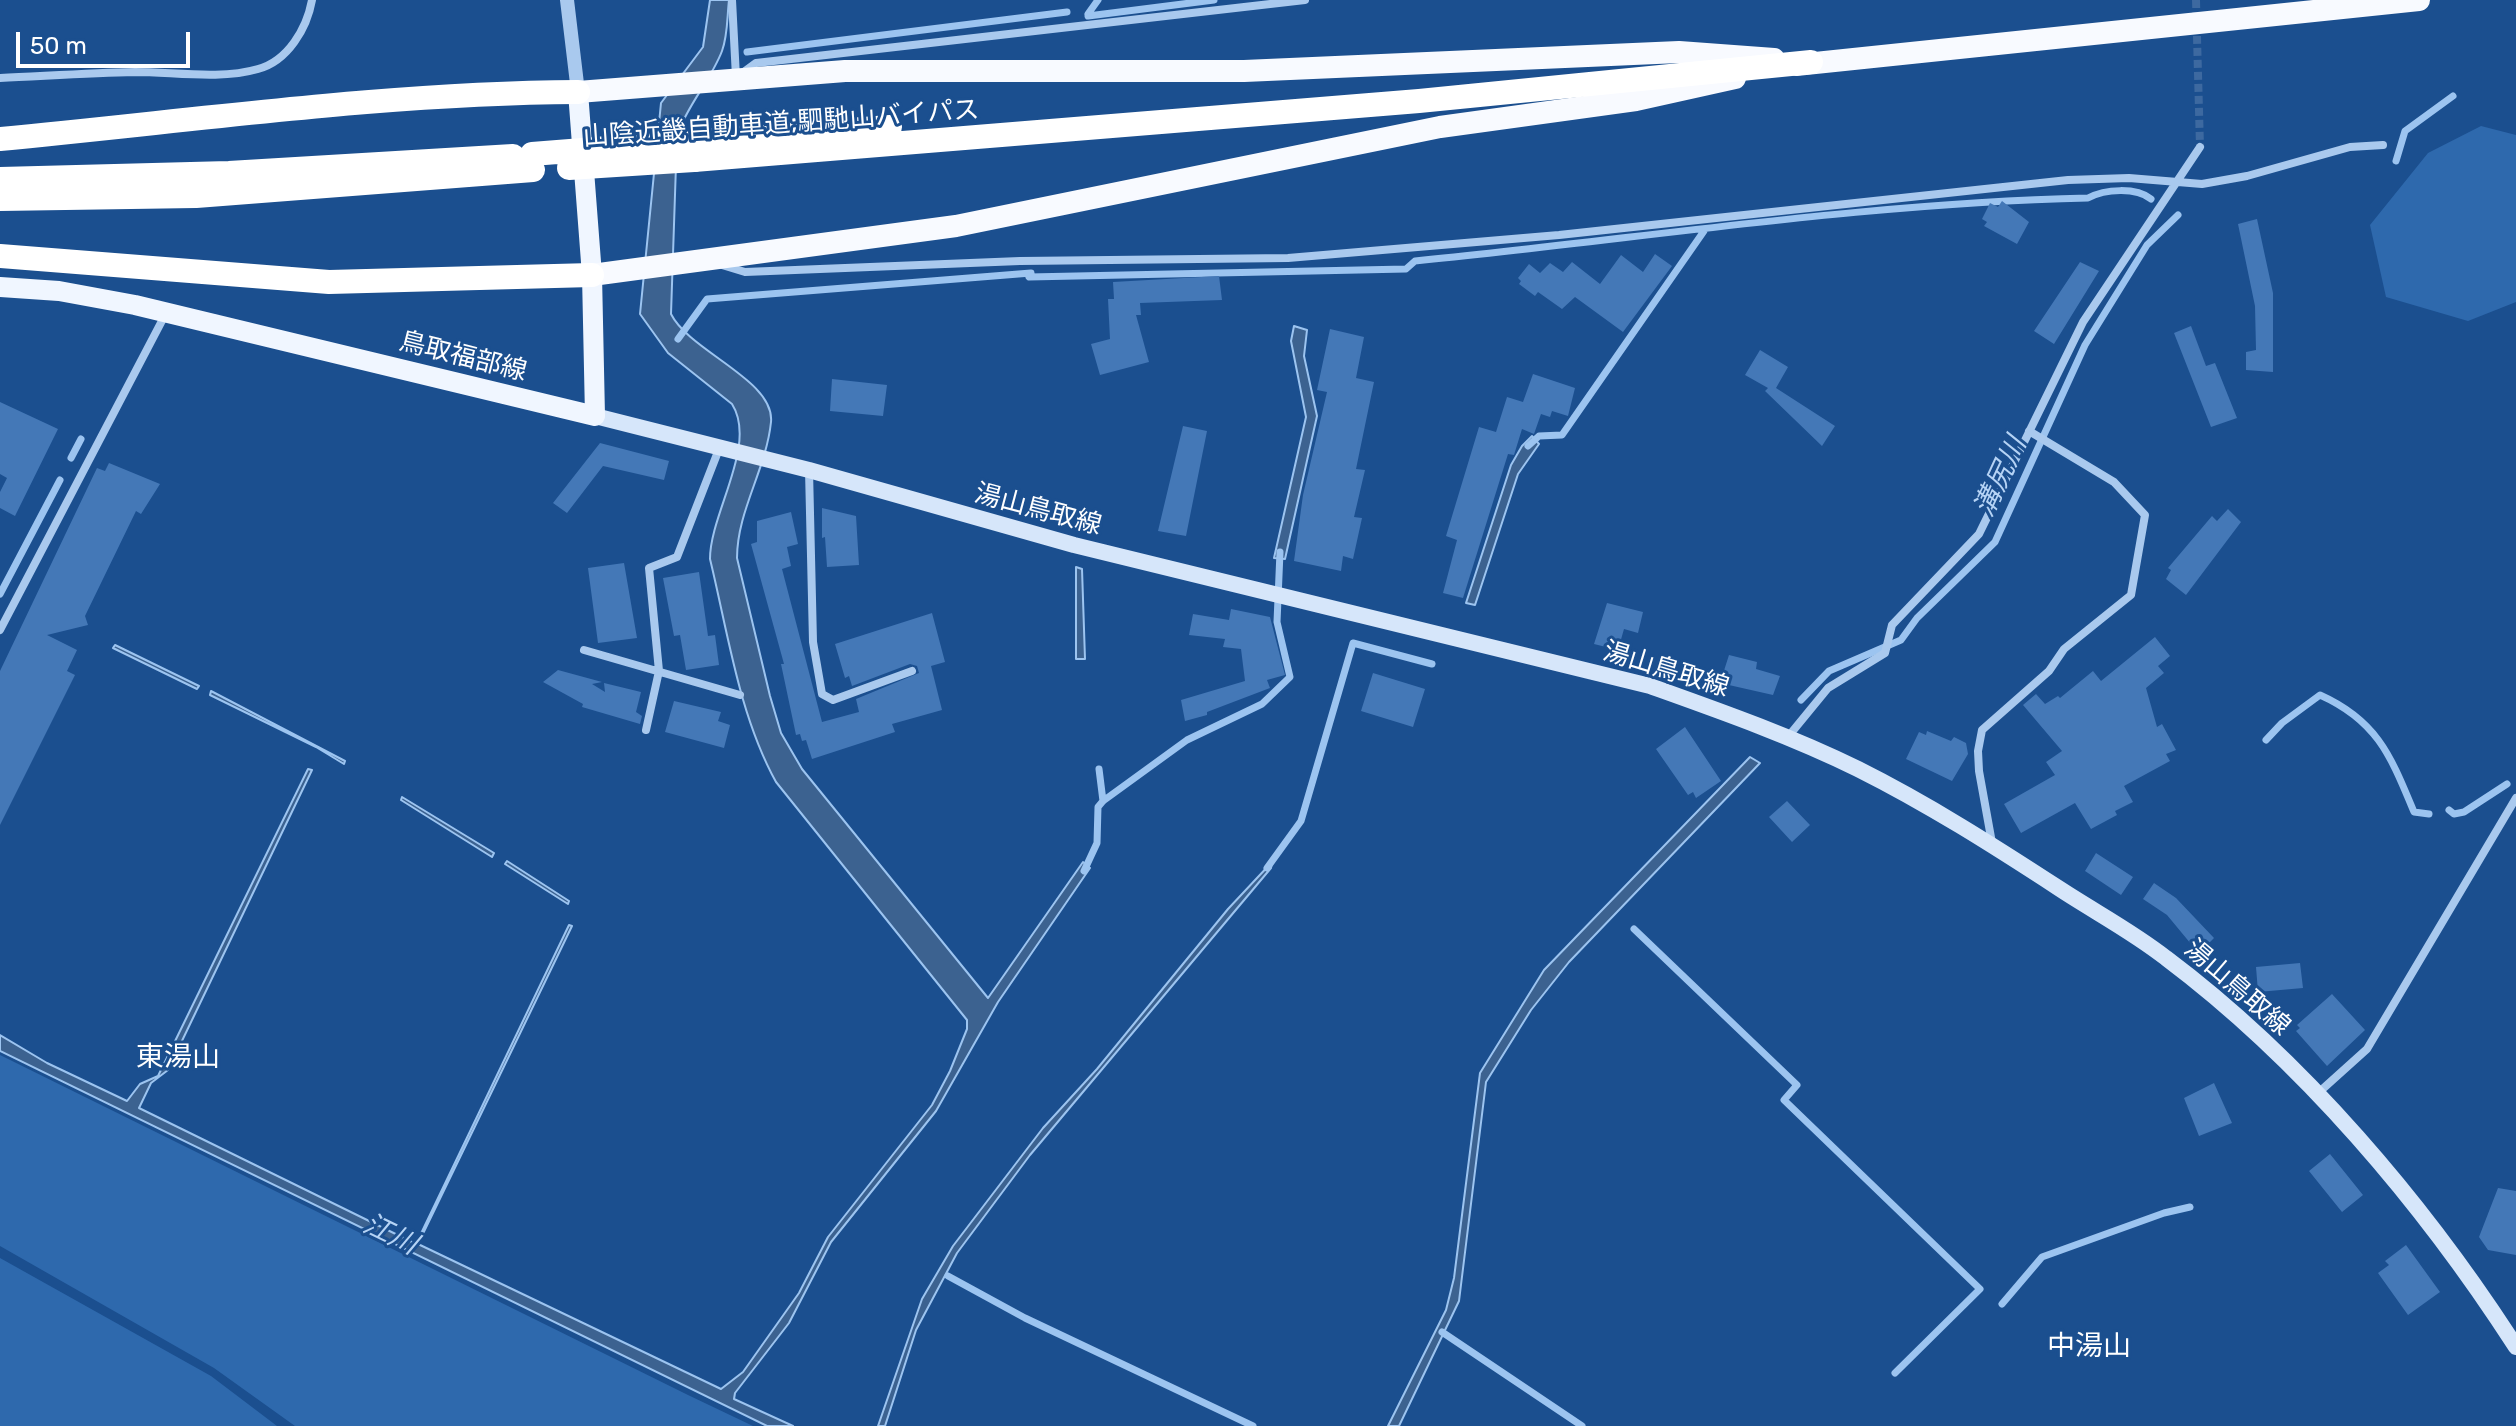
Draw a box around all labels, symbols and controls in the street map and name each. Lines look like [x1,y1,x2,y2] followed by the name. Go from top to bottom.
[20,16,194,66] scale bar
[30,32,87,60] text: 50 m
[582,95,980,153] street label: 山陰近畿自動車道;駟馳山バイパス
[396,326,530,388] street label: 鳥取福部線
[1968,432,2034,522] water label: 溝尻川
[971,478,1105,542] street label: 湯山鳥取線
[1599,636,1733,704] street label: 湯山鳥取線
[2178,934,2296,1042] street label: 湯山鳥取線
[136,1041,220,1075] district label: 東湯山
[357,1208,423,1262] water label: 江川
[2047,1330,2131,1364] district label: 中湯山

